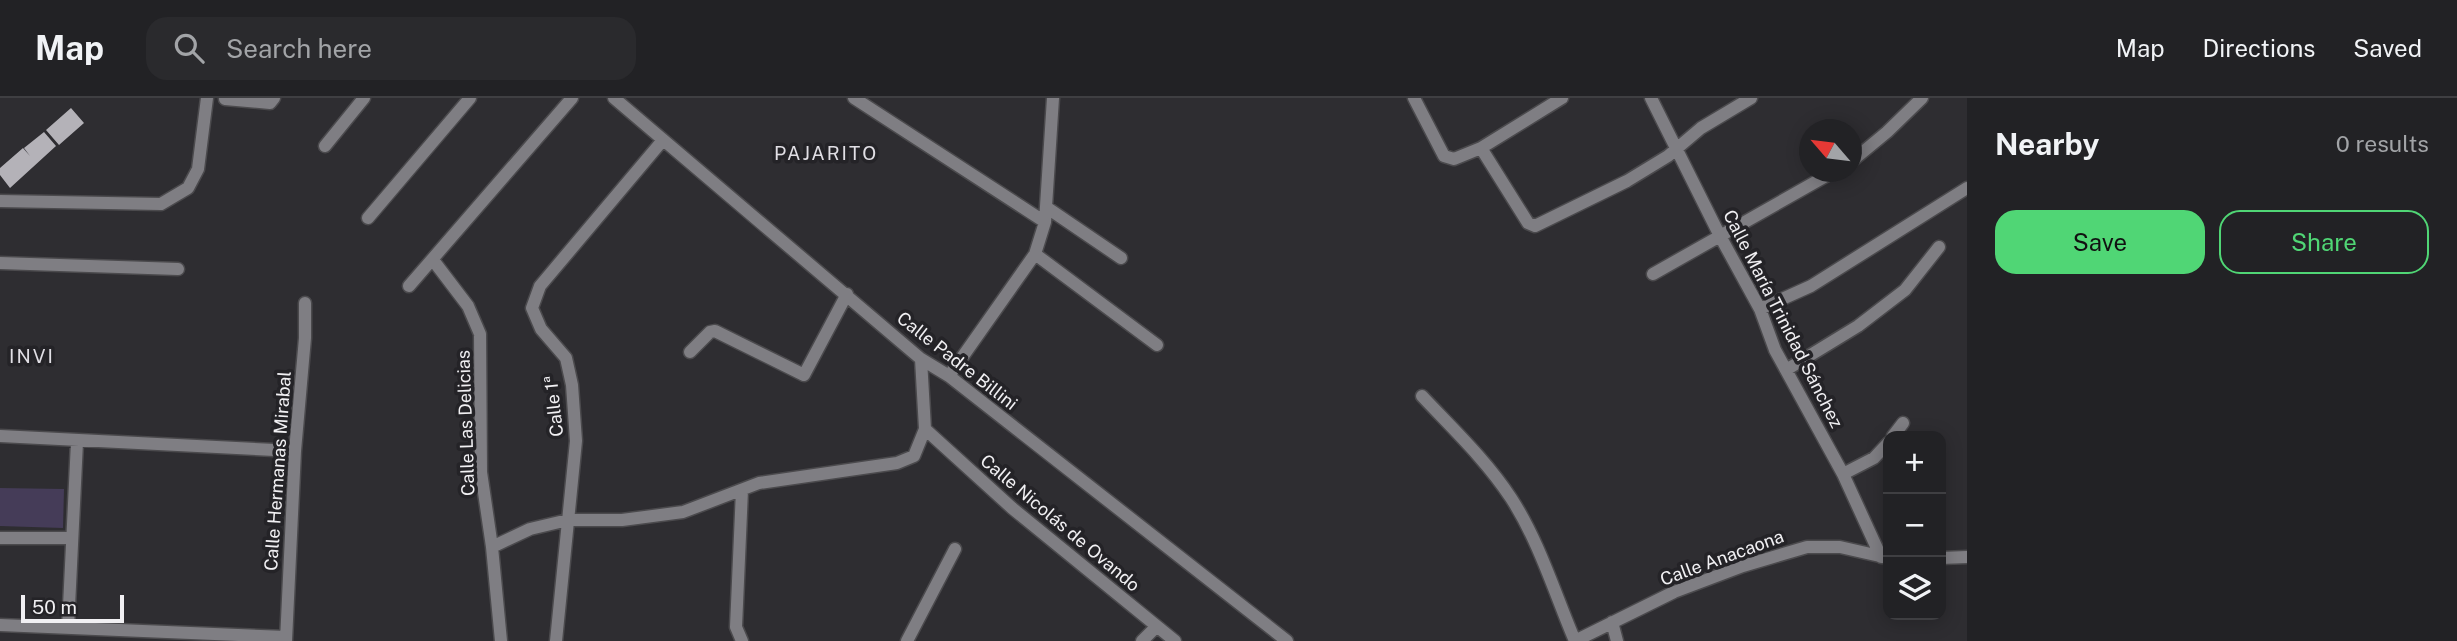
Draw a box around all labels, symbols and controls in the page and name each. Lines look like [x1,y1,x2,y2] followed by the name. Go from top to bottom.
[146,17,636,80] search box
[35,29,104,67] text: Map
[170,29,208,67] icon: search
[226,33,372,64] text: Search here
[2116,34,2165,62] text: Map
[2203,34,2315,62] text: Directions
[2353,34,2422,62] text: Saved
[1799,119,1862,182] north arrow
[1995,126,2099,162] text: Nearby
[2336,130,2429,157] text: 0 results
[774,142,878,164] district label: PAJARITO
[1719,206,1848,431] street label: Calle María Trinidad Sánchez
[1995,210,2205,274] button: Save
[2219,210,2429,274] button: Share
[893,307,1022,414] street label: Calle Padre Billini
[9,345,55,367] district label: INVI
[452,350,479,496] street label: Calle Las Delicias
[260,370,295,572] street label: Calle Hermanas Mirabal
[540,374,567,438] street label: Calle 1ª
[1883,431,1946,620] map controls
[1883,431,1946,494] button: +
[976,450,1144,595] street label: Calle Nicolás de Ovando
[1883,494,1946,557] button: −
[1657,525,1787,590] street label: Calle Anacaona
[1883,557,1946,620] button: layers
[21,592,124,624] scale bar
[32,596,77,618] text: 50 m

